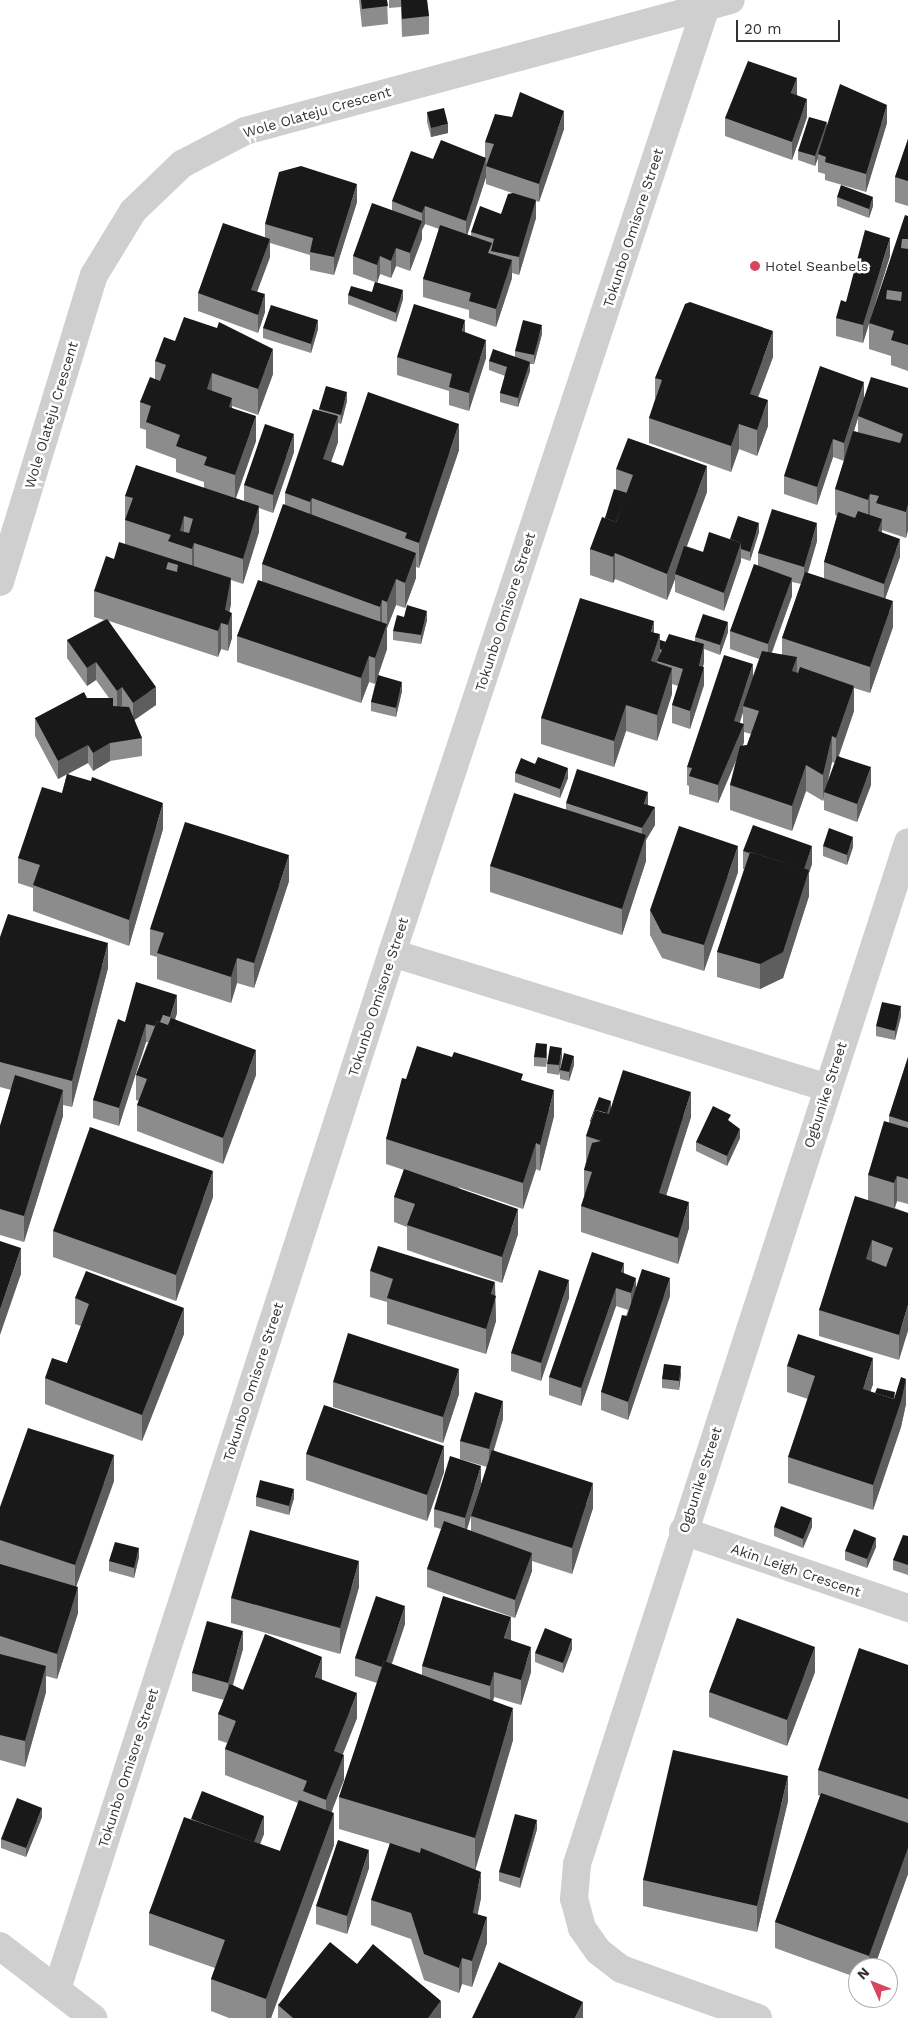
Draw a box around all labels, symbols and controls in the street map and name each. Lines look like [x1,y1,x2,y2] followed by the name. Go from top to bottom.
[738,10,842,42] scale bar
[744,20,782,38] text: 20 m
[241,83,393,141] street label: Wole Olateju Crescent
[599,146,667,310] street label: Tokunbo Omisore Street
[765,258,869,274] place label: Hotel Seanbels
[749,260,761,272] marker: Hotel Seanbels
[21,339,81,491] street label: Wole Olateju Crescent
[471,530,539,694] street label: Tokunbo Omisore Street
[344,915,412,1079] street label: Tokunbo Omisore Street
[800,1040,850,1150] street label: Ogbunike Street
[219,1300,287,1464] street label: Tokunbo Omisore Street
[675,1425,725,1535] street label: Ogbunike Street
[729,1540,863,1600] street label: Akin Leigh Crescent
[94,1686,162,1850] street label: Tokunbo Omisore Street
[848,1958,898,2008] north arrow
[854,1964,872,1983] text: N

